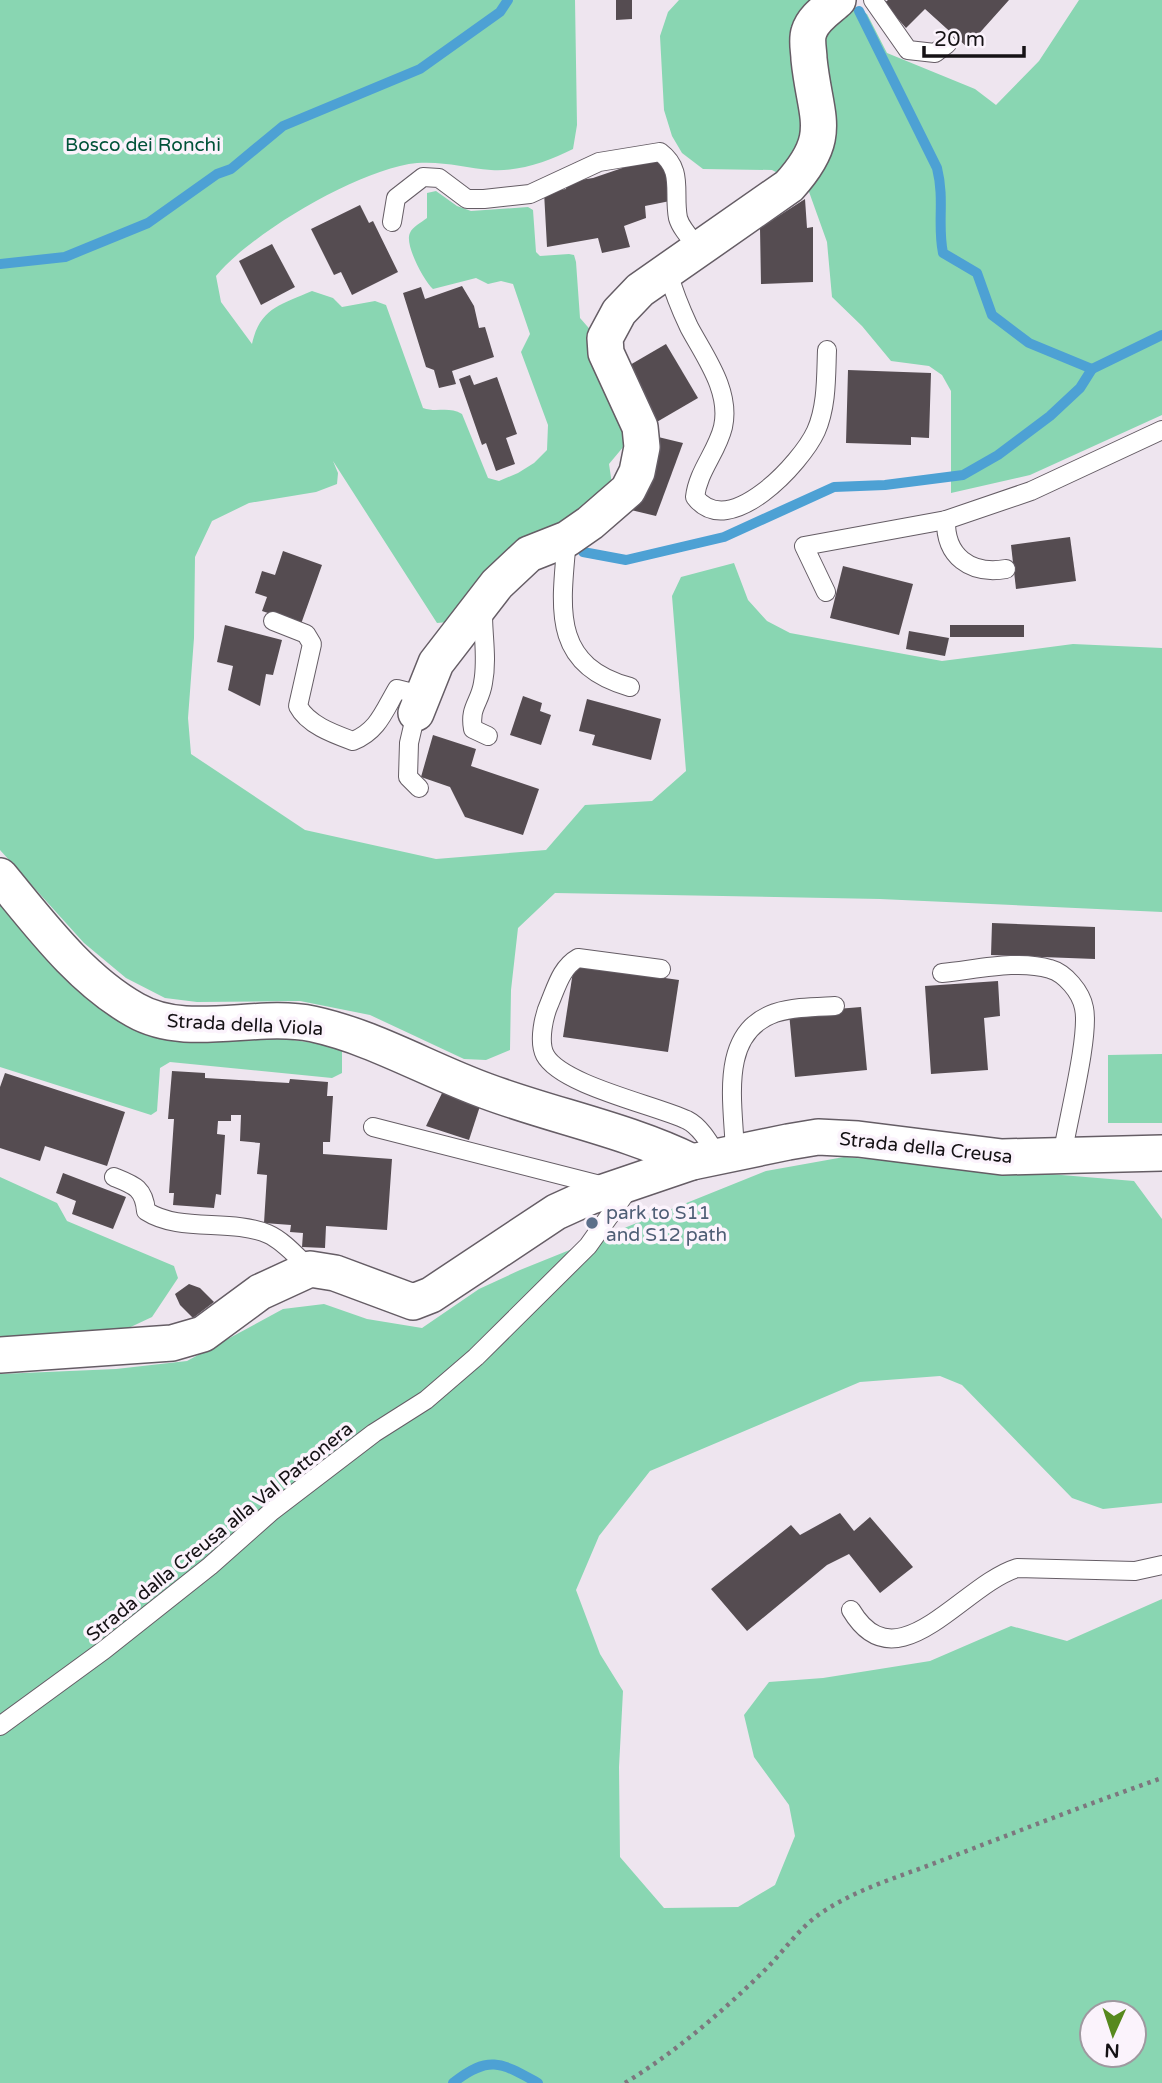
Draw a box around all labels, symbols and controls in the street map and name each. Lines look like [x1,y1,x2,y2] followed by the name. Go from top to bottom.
[924,14,1024,58] scale bar
[934,27,985,52] text: 20 m
[65,134,221,156] park label: Bosco dei Ronchi
[166,1010,324,1040] street label: Strada della Viola
[838,1128,1014,1168] street label: Strada della Creusa
[606,1202,727,1246] place label: park to S11 and S12 path
[584,1215,600,1231] marker: park to S11 and S12 path
[82,1417,357,1646] street label: Strada dalla Creusa alla Val Pattonera
[1078,1999,1148,2069] north arrow
[1104,2039,1120,2061] text: N

